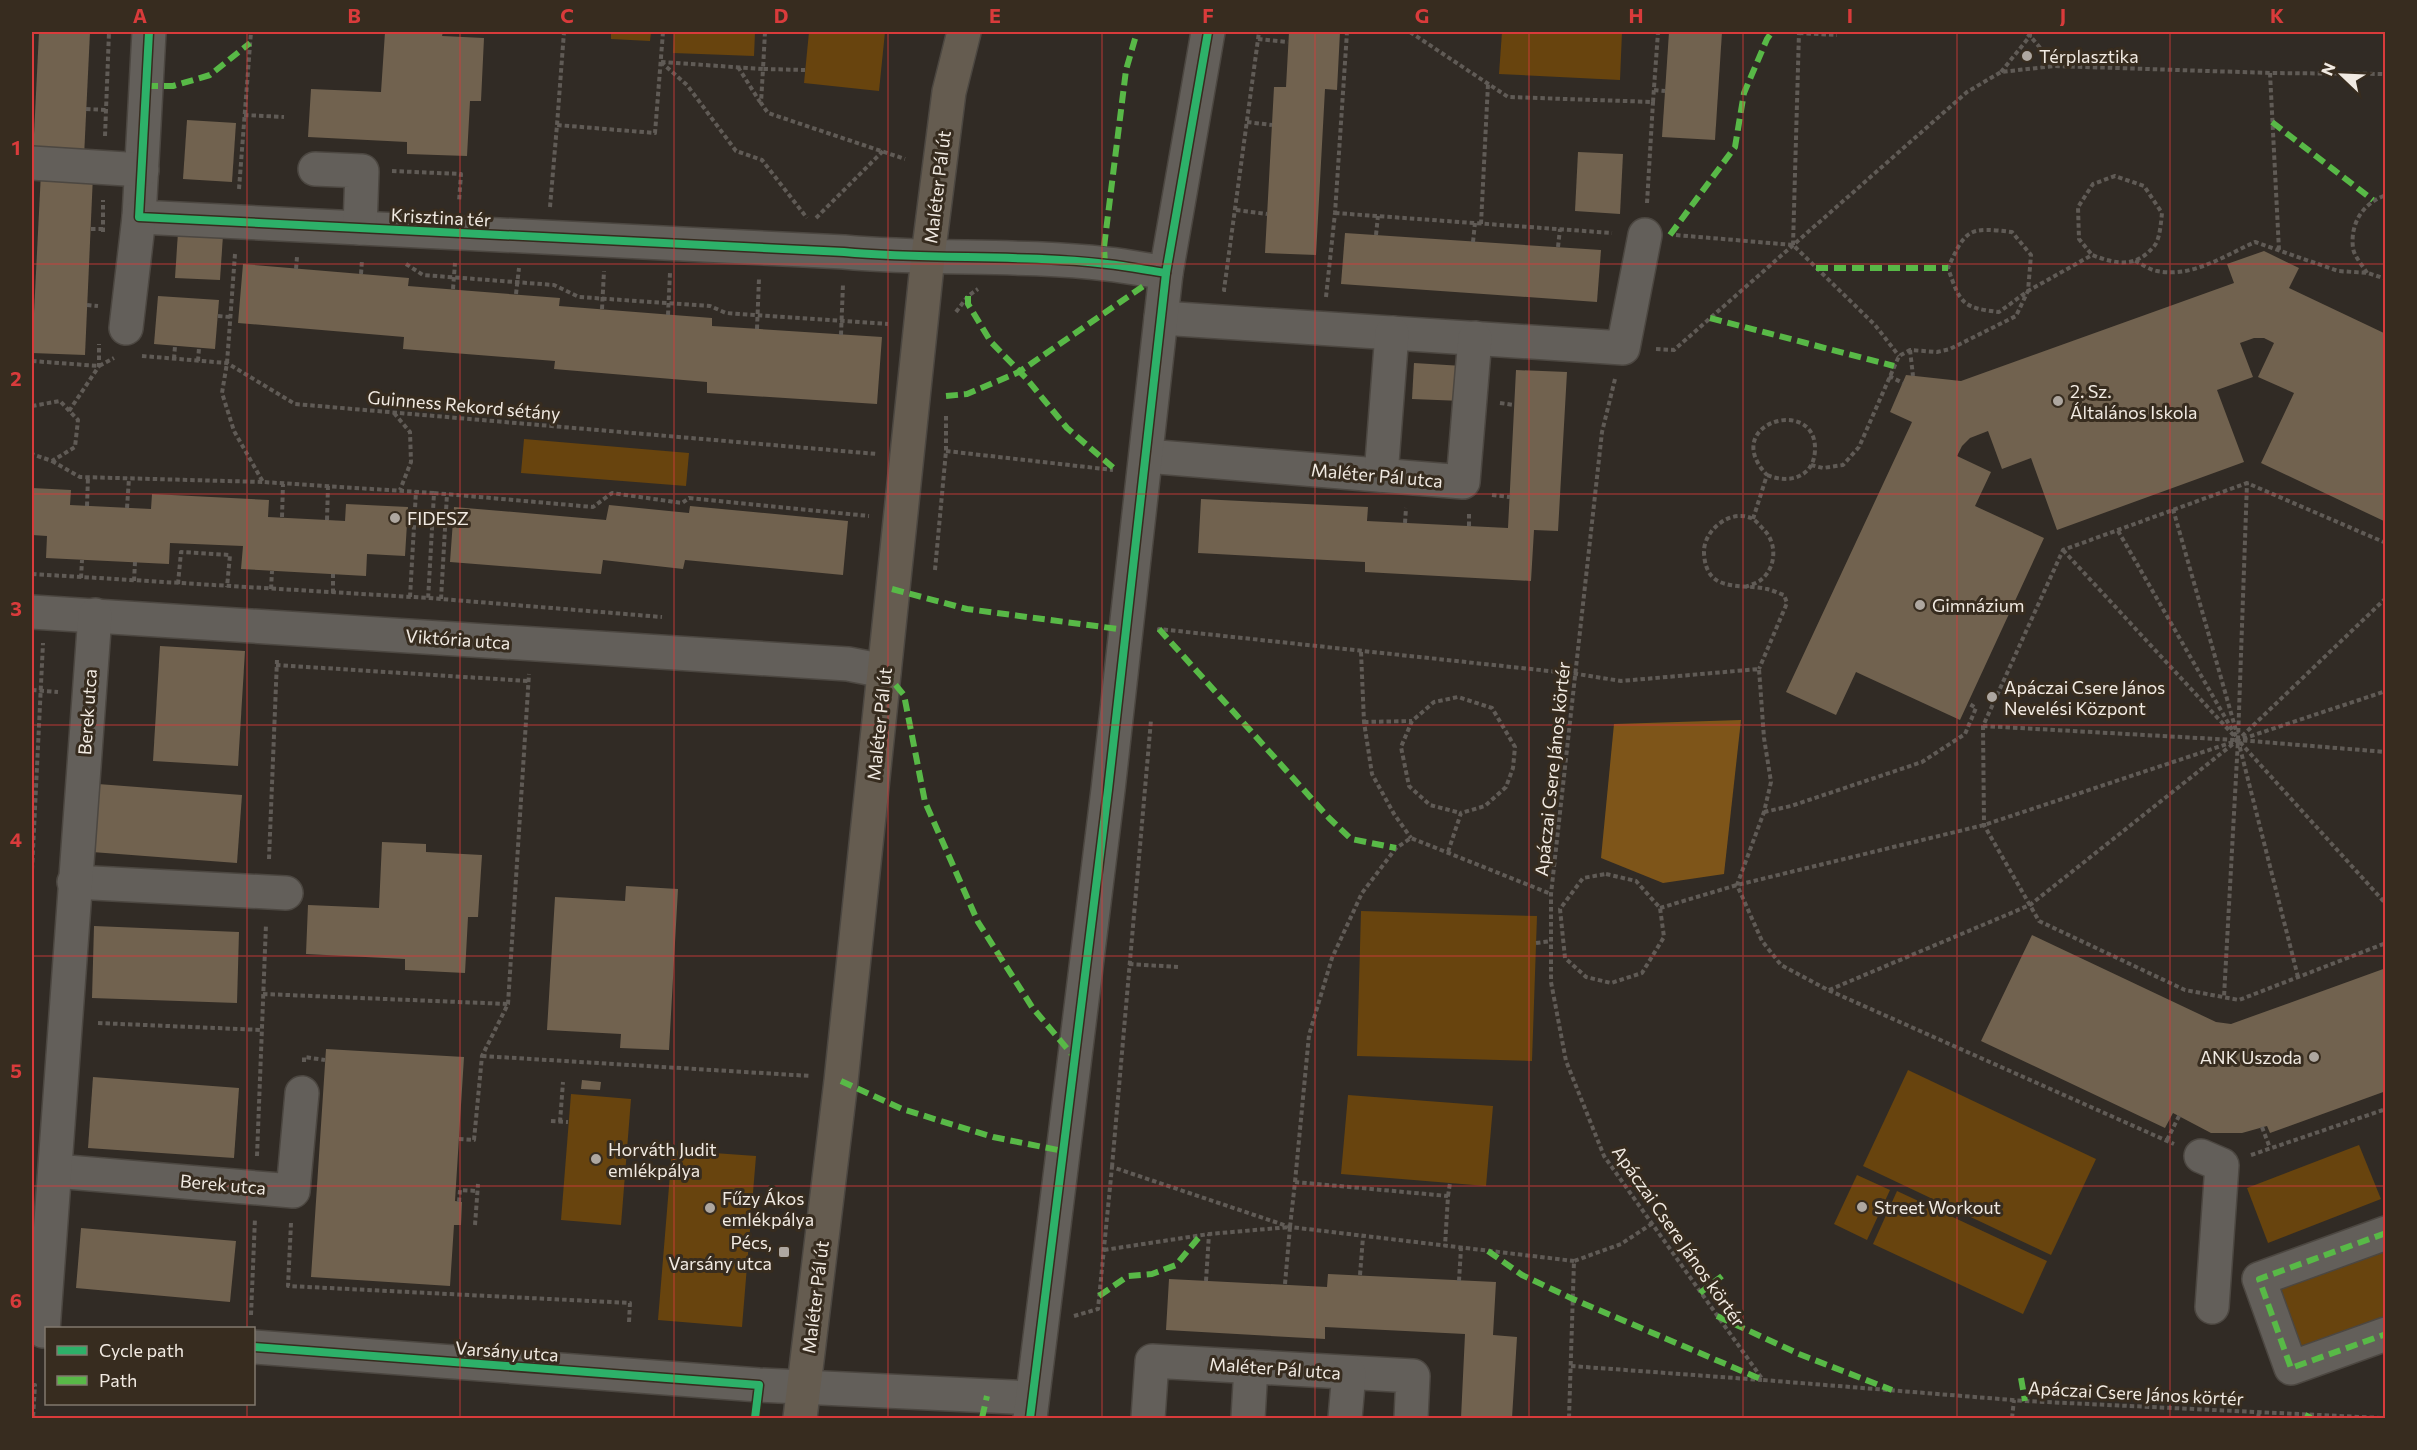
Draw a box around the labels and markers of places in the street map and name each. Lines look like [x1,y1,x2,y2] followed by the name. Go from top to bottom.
[2039,45,2139,67] place label: Térplasztika
[2020,49,2034,63] marker: Térplasztika
[2070,380,2198,423] place label: 2. Sz. Általános Iskola
[2051,394,2065,408] marker: 2. Sz. Általános Iskola
[407,507,469,529] place label: FIDESZ
[388,511,402,525] marker: FIDESZ
[1932,594,2025,616] place label: Gimnázium
[1913,598,1927,612] marker: Gimnázium
[2004,676,2165,719] place label: Apáczai Csere János Nevelési Központ
[1985,690,1999,704] marker: Apáczai Csere János Nevelési Központ
[2200,1046,2302,1068] place label: ANK Uszoda
[2307,1050,2321,1064] marker: ANK Uszoda
[608,1138,717,1181] place label: Horváth Judit emlékpálya
[589,1152,603,1166] marker: Horváth Judit emlékpálya
[722,1187,814,1230] place label: Fűzy Ákos emlékpálya
[1874,1196,2001,1218] place label: Street Workout
[1855,1200,1869,1214] marker: Street Workout
[703,1201,717,1215] marker: Fűzy Ákos emlékpálya
[668,1231,772,1274] place label: Pécs, Varsány utca
[777,1245,791,1259] marker: Pécs, Varsány utca

